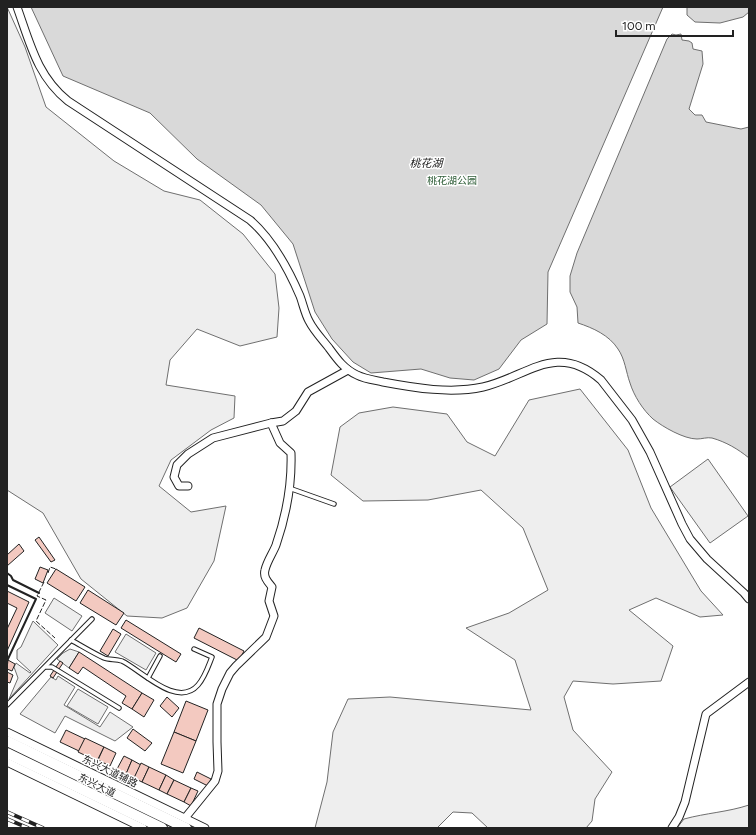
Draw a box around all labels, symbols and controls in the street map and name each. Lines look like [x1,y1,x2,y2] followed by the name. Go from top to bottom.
[616,12,733,38] scale bar
[622,19,656,33] text: 100 m
[410,157,444,170] water label: 桃花湖
[427,174,477,187] park label: 桃花湖公园
[80,752,140,790] street label: 东兴大道辅路
[76,771,118,799] street label: 东兴大道

